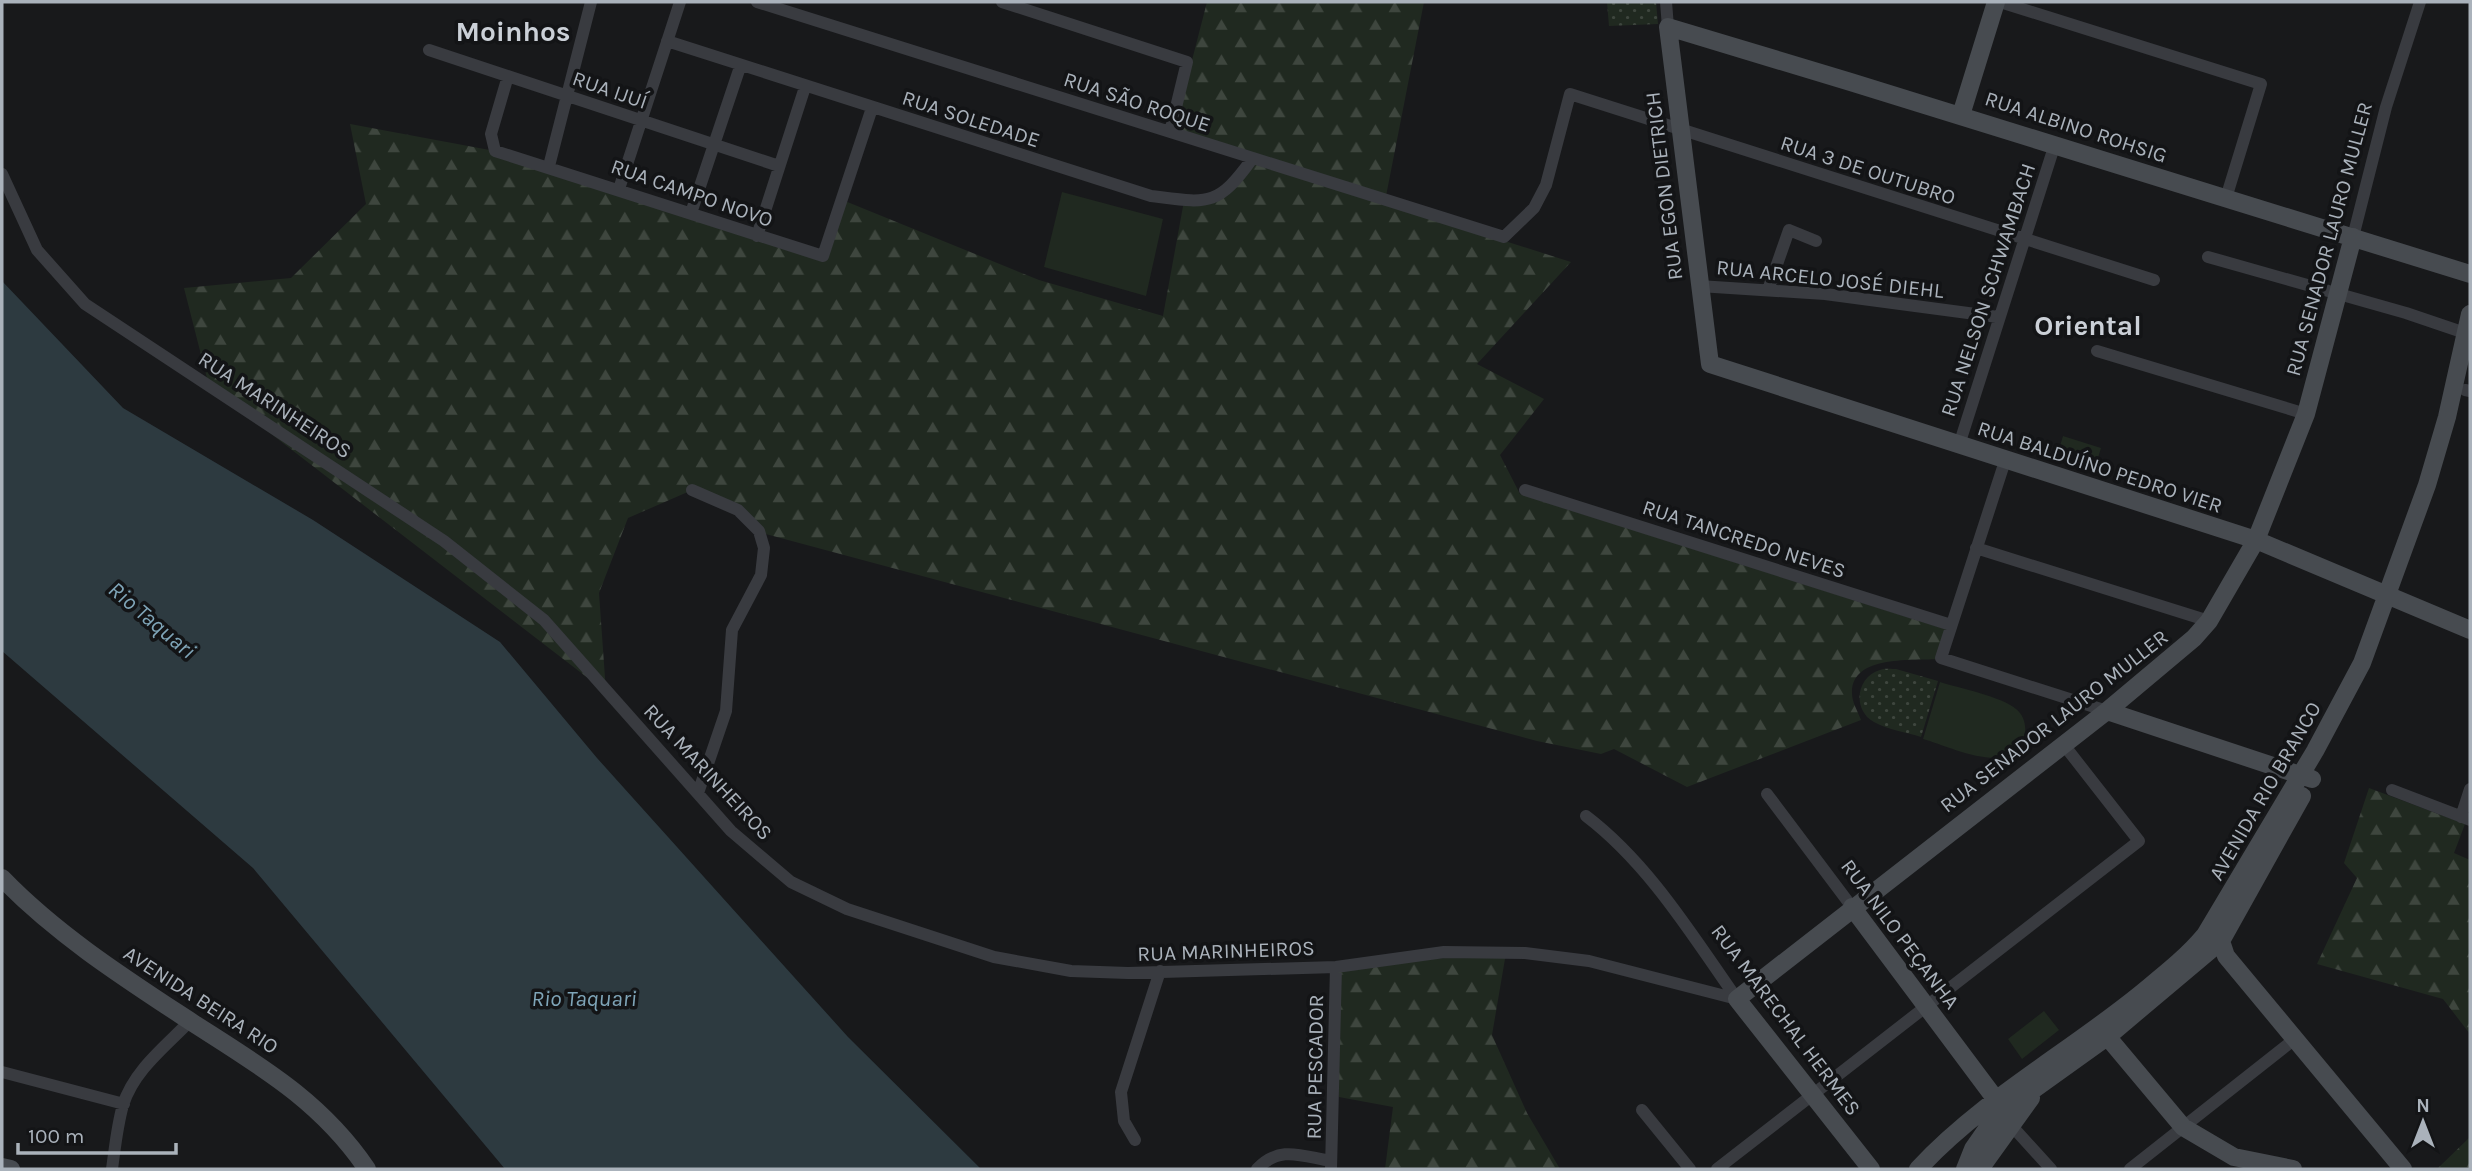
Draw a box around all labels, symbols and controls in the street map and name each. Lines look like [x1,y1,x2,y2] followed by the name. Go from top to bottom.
[455,15,571,48] district label: Moinhos
[569,66,652,114] street label: RUA IJUÍ
[1061,67,1213,137] street label: RUA SÃO ROQUE
[899,85,1043,153] street label: RUA SOLEDADE
[1982,86,2170,168] street label: RUA ALBINO ROHSIG
[1641,90,1687,282] street label: RUA EGON DIETRICH
[2281,99,2377,379] street label: RUA SENADOR LAURO MULLER
[1777,130,1959,210] street label: RUA 3 DE OUTUBRO
[608,154,776,232] street label: RUA CAMPO NOVO
[1936,160,2040,420] street label: RUA NELSON SCHWAMBACH
[1715,255,1945,303] street label: RUA ARCELO JOSÉ DIEHL
[2034,309,2142,342] district label: Oriental
[194,347,356,463] street label: RUA MARINHEIROS
[1975,416,2225,518] street label: RUA BALDUÍNO PEDRO VIER
[1639,495,1849,583] street label: RUA TANCREDO NEVES
[103,576,201,664] water label: Rio Taquari
[1935,625,2173,817] street label: RUA SENADOR LAURO MULLER
[2204,697,2326,885] street label: AVENIDA RIO BRANCO
[639,699,777,845] street label: RUA MARINHEIROS
[1836,854,1964,1014] street label: RUA NILO PEÇANHA
[1706,920,1866,1120] street label: RUA MARECHAL HERMES
[1137,936,1315,966] street label: RUA MARINHEIROS
[119,941,283,1059] street label: AVENIDA BEIRA RIO
[531,985,637,1012] water label: Rio Taquari
[1302,994,1328,1140] street label: RUA PESCADOR
[2388,1087,2458,1157] north arrow
[2416,1095,2430,1117] text: N
[18,1112,175,1156] scale bar
[28,1124,85,1148] text: 100 m

